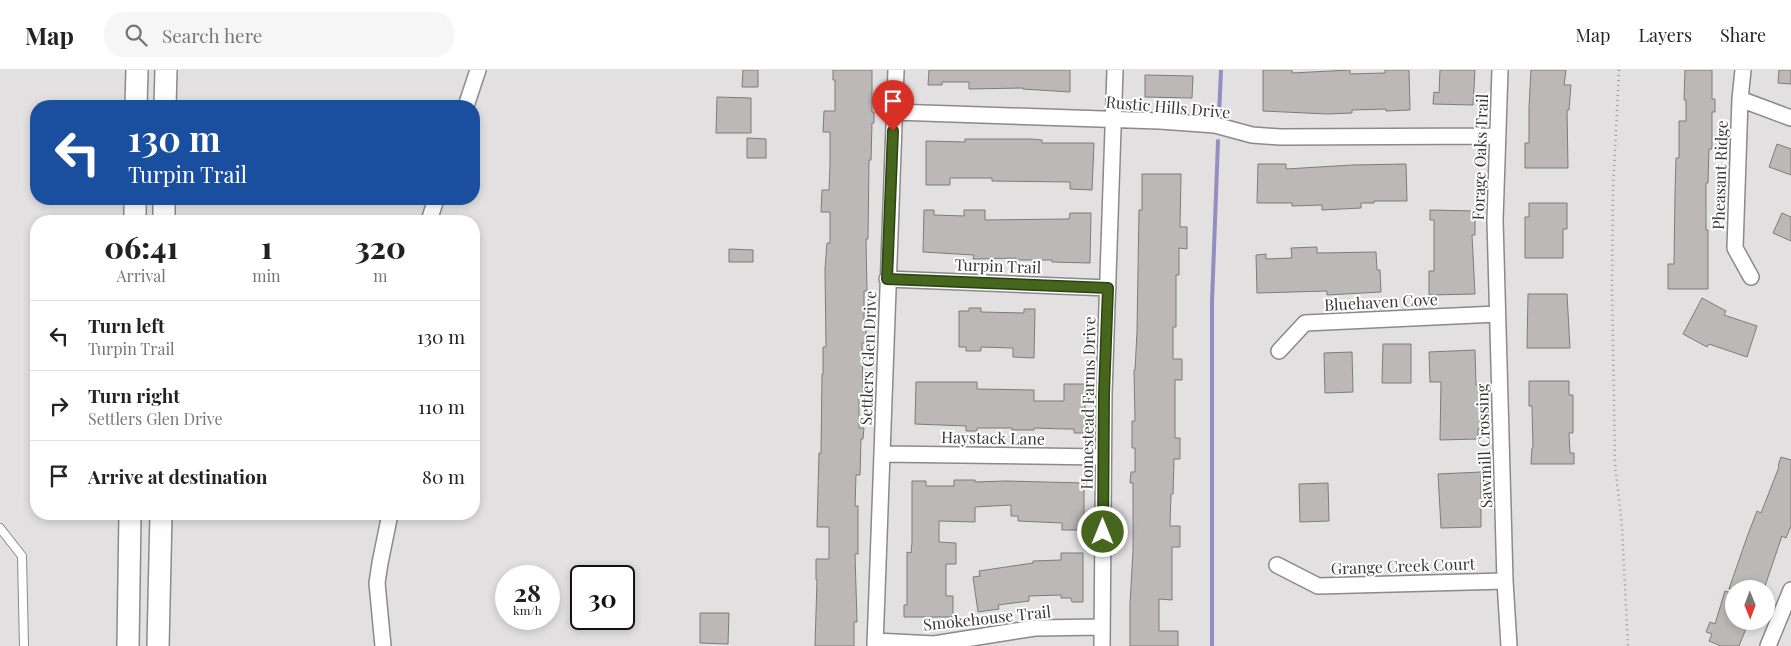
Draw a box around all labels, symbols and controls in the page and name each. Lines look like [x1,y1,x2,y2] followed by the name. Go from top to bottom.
[104,12,454,57] search box
[25,19,74,51] text: Map
[122,21,150,49] icon: search
[162,22,262,48] text: Search here
[1575,23,1610,47] text: Map
[1638,23,1692,47] text: Layers
[1720,23,1766,47] text: Share
[872,80,914,131] pin
[879,87,907,115] icon: arrive
[1105,91,1231,122] street label: Rustic Hills Drive
[1467,93,1492,221] street label: Forage Oaks Trail
[128,114,221,161] text: 130 m
[45,120,110,185] icon: left
[1707,120,1732,230] street label: Pheasant Ridge
[128,159,247,189] text: Turpin Trail
[104,227,178,267] text: 06:41
[261,227,272,267] text: 1
[355,227,406,267] text: 320
[954,253,1042,278] street label: Turpin Trail
[116,265,166,286] text: Arrival
[252,265,281,286] text: min
[373,265,387,286] text: m
[1324,288,1438,315] street label: Bluehaven Cove
[855,290,880,426] street label: Settlers Glen Drive
[88,312,165,338] text: Turn left
[1075,316,1100,490] street label: Homestead Farms Drive
[45,322,73,350] icon: left
[417,323,465,349] text: 130 m
[88,338,175,359] text: Turpin Trail
[88,382,180,408] text: Turn right
[1471,383,1496,508] street label: Sawmill Crossing
[45,392,73,420] icon: right
[418,393,465,419] text: 110 m
[88,408,223,429] text: Settlers Glen Drive
[941,426,1045,449] street label: Haystack Lane
[45,462,73,490] icon: arrive
[88,463,268,489] text: Arrive at destination
[422,463,465,489] text: 80 m
[1076,505,1128,557] position arrow
[1330,552,1476,579] street label: Grange Creek Court
[570,565,635,630] speed limit sign: 30
[514,575,541,608] text: 28
[1725,580,1775,630] north arrow
[1725,580,1775,630] map controls
[922,600,1052,635] street label: Smokehouse Trail
[513,602,542,618] text: km/h

